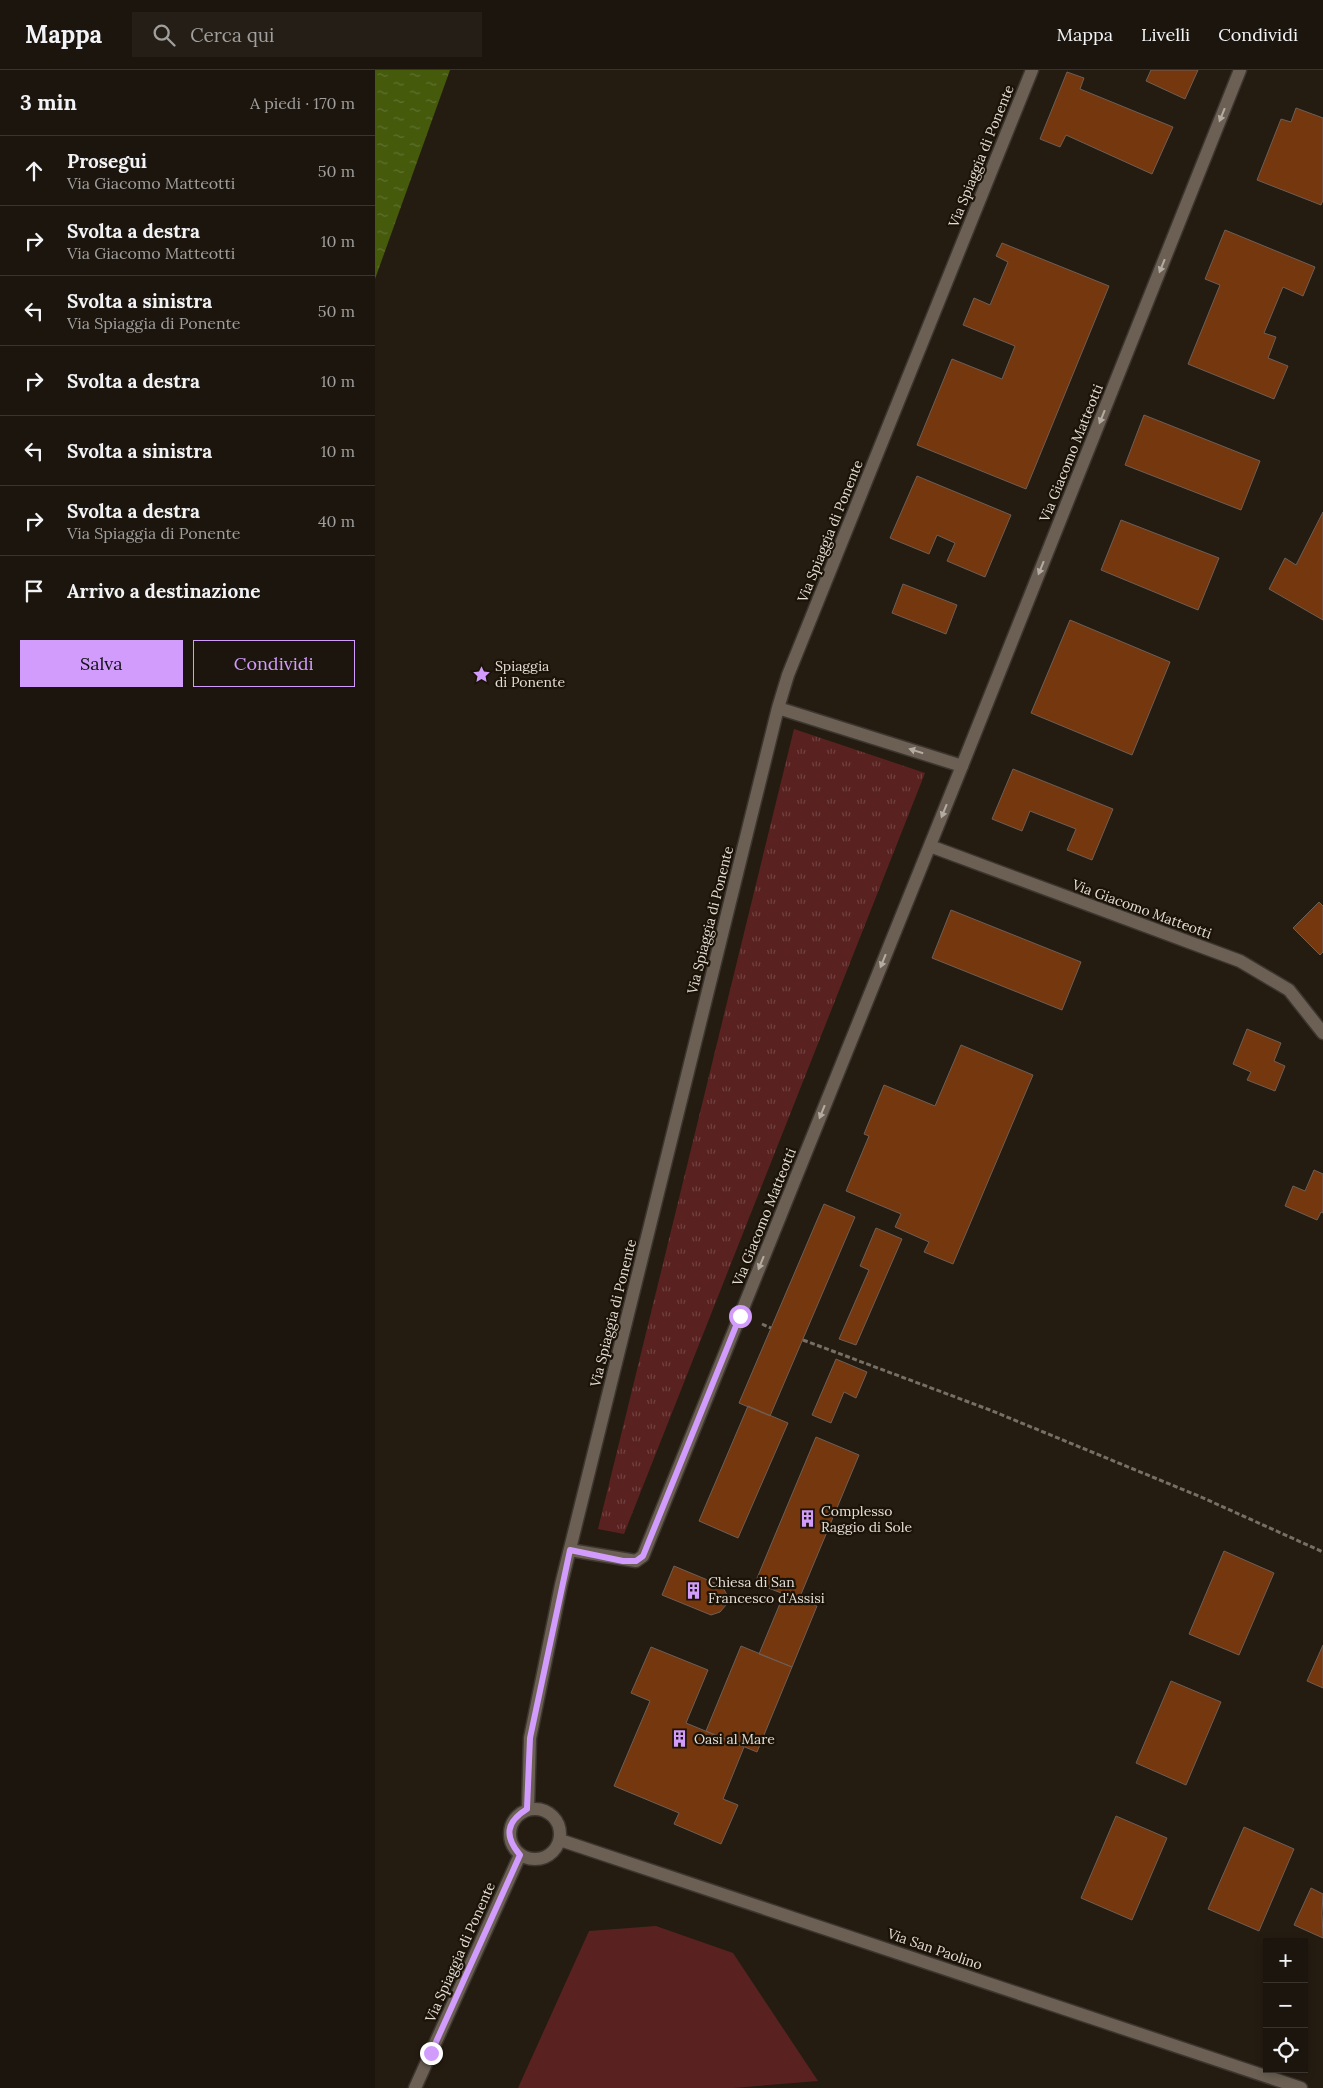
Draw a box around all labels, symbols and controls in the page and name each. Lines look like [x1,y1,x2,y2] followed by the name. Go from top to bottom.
[132,12,482,57] search box
[25,19,102,50] text: Mappa
[150,21,178,49] icon: search
[190,23,274,47] text: Cerca qui
[1056,23,1113,46] text: Mappa
[1141,23,1190,46] text: Livelli
[1218,23,1298,46] text: Condividi
[944,82,1018,231] street label: Via Spiaggia di Ponente
[20,89,77,116] text: 3 min
[250,93,355,113] text: A piedi · 170 m
[1218,108,1226,122] one-way arrow
[67,149,147,173] text: Prosegui
[20,157,48,185] icon: ahead
[318,161,355,181] text: 50 m
[67,173,235,193] text: Via Giacomo Matteotti
[67,219,200,243] text: Svolta a destra
[20,227,48,255] icon: right
[321,231,355,251] text: 10 m
[67,243,235,263] text: Via Giacomo Matteotti
[1158,259,1166,274] one-way arrow
[67,289,212,313] text: Svolta a sinistra
[20,297,48,325] icon: left
[318,301,355,321] text: 50 m
[67,313,240,333] text: Via Spiaggia di Ponente
[20,367,48,395] icon: right
[67,369,200,393] text: Svolta a destra
[321,371,355,391] text: 10 m
[1035,381,1107,526] street label: Via Giacomo Matteotti
[1097,410,1105,424] one-way arrow
[20,437,48,465] icon: left
[67,439,212,463] text: Svolta a sinistra
[321,441,355,461] text: 10 m
[793,457,867,606] street label: Via Spiaggia di Ponente
[67,499,200,523] text: Svolta a destra
[20,507,48,535] icon: right
[318,511,355,531] text: 40 m
[67,523,240,543] text: Via Spiaggia di Ponente
[1037,561,1045,575] one-way arrow
[20,577,48,605] icon: arrive
[67,579,261,603] text: Arrivo a destinazione
[20,640,183,687] button: Salva
[193,640,355,687] button: Condividi
[495,657,565,691] place label: Spiaggia di Ponente
[471,664,491,684] place icon: Spiaggia di Ponente
[908,747,923,755] one-way arrow
[940,804,948,819] one-way arrow
[683,844,737,997] street label: Via Spiaggia di Ponente
[1069,875,1214,943] street label: Via Giacomo Matteotti
[879,954,886,969] one-way arrow
[818,1105,826,1120] one-way arrow
[728,1145,800,1290] street label: Via Giacomo Matteotti
[586,1237,640,1390] street label: Via Spiaggia di Ponente
[757,1256,765,1270] one-way arrow
[729,1305,752,1328] route start
[821,1502,913,1536] place label: Complesso Raggio di Sole
[797,1509,817,1529] building icon: Complesso Raggio di Sole
[708,1573,825,1607] place label: Chiesa di San Francesco d'Assisi
[684,1580,704,1600] building icon: Chiesa di San Francesco d'Assisi
[670,1729,690,1749] building icon: Oasi al Mare
[694,1730,775,1748] place label: Oasi al Mare
[421,1879,499,2026] street label: Via Spiaggia di Ponente
[884,1924,985,1974] street label: Via San Paolino
[1263,1938,1308,2073] map controls
[1263,1938,1308,1983] button: +
[1263,1983,1308,2028] button: −
[1263,2028,1308,2073] button: locate
[420,2042,443,2065] route end

